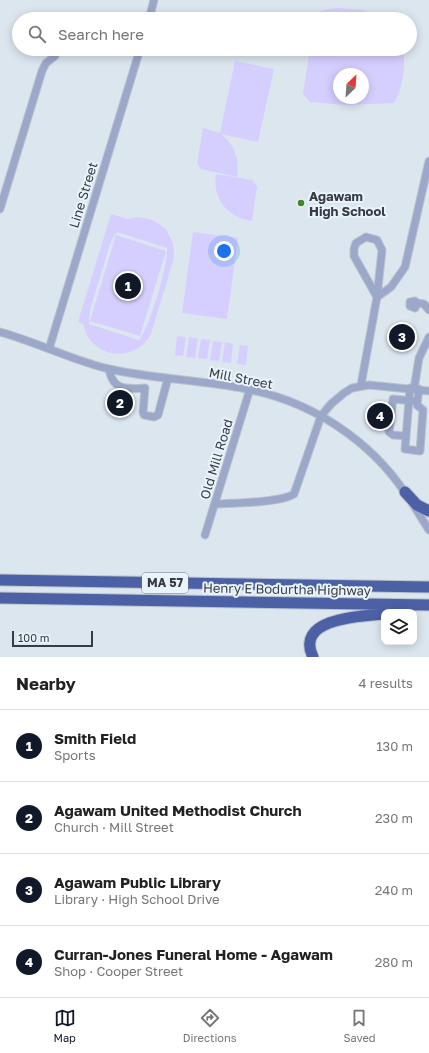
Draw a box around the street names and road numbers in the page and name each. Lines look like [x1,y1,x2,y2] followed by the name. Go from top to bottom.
[65,160,101,230] street label: Line Street
[208,364,274,392] street label: Mill Street
[196,417,236,501] street label: Old Mill Road
[142,573,188,593] road number: MA 57
[203,580,372,598] street label: Henry E Bodurtha Highway

